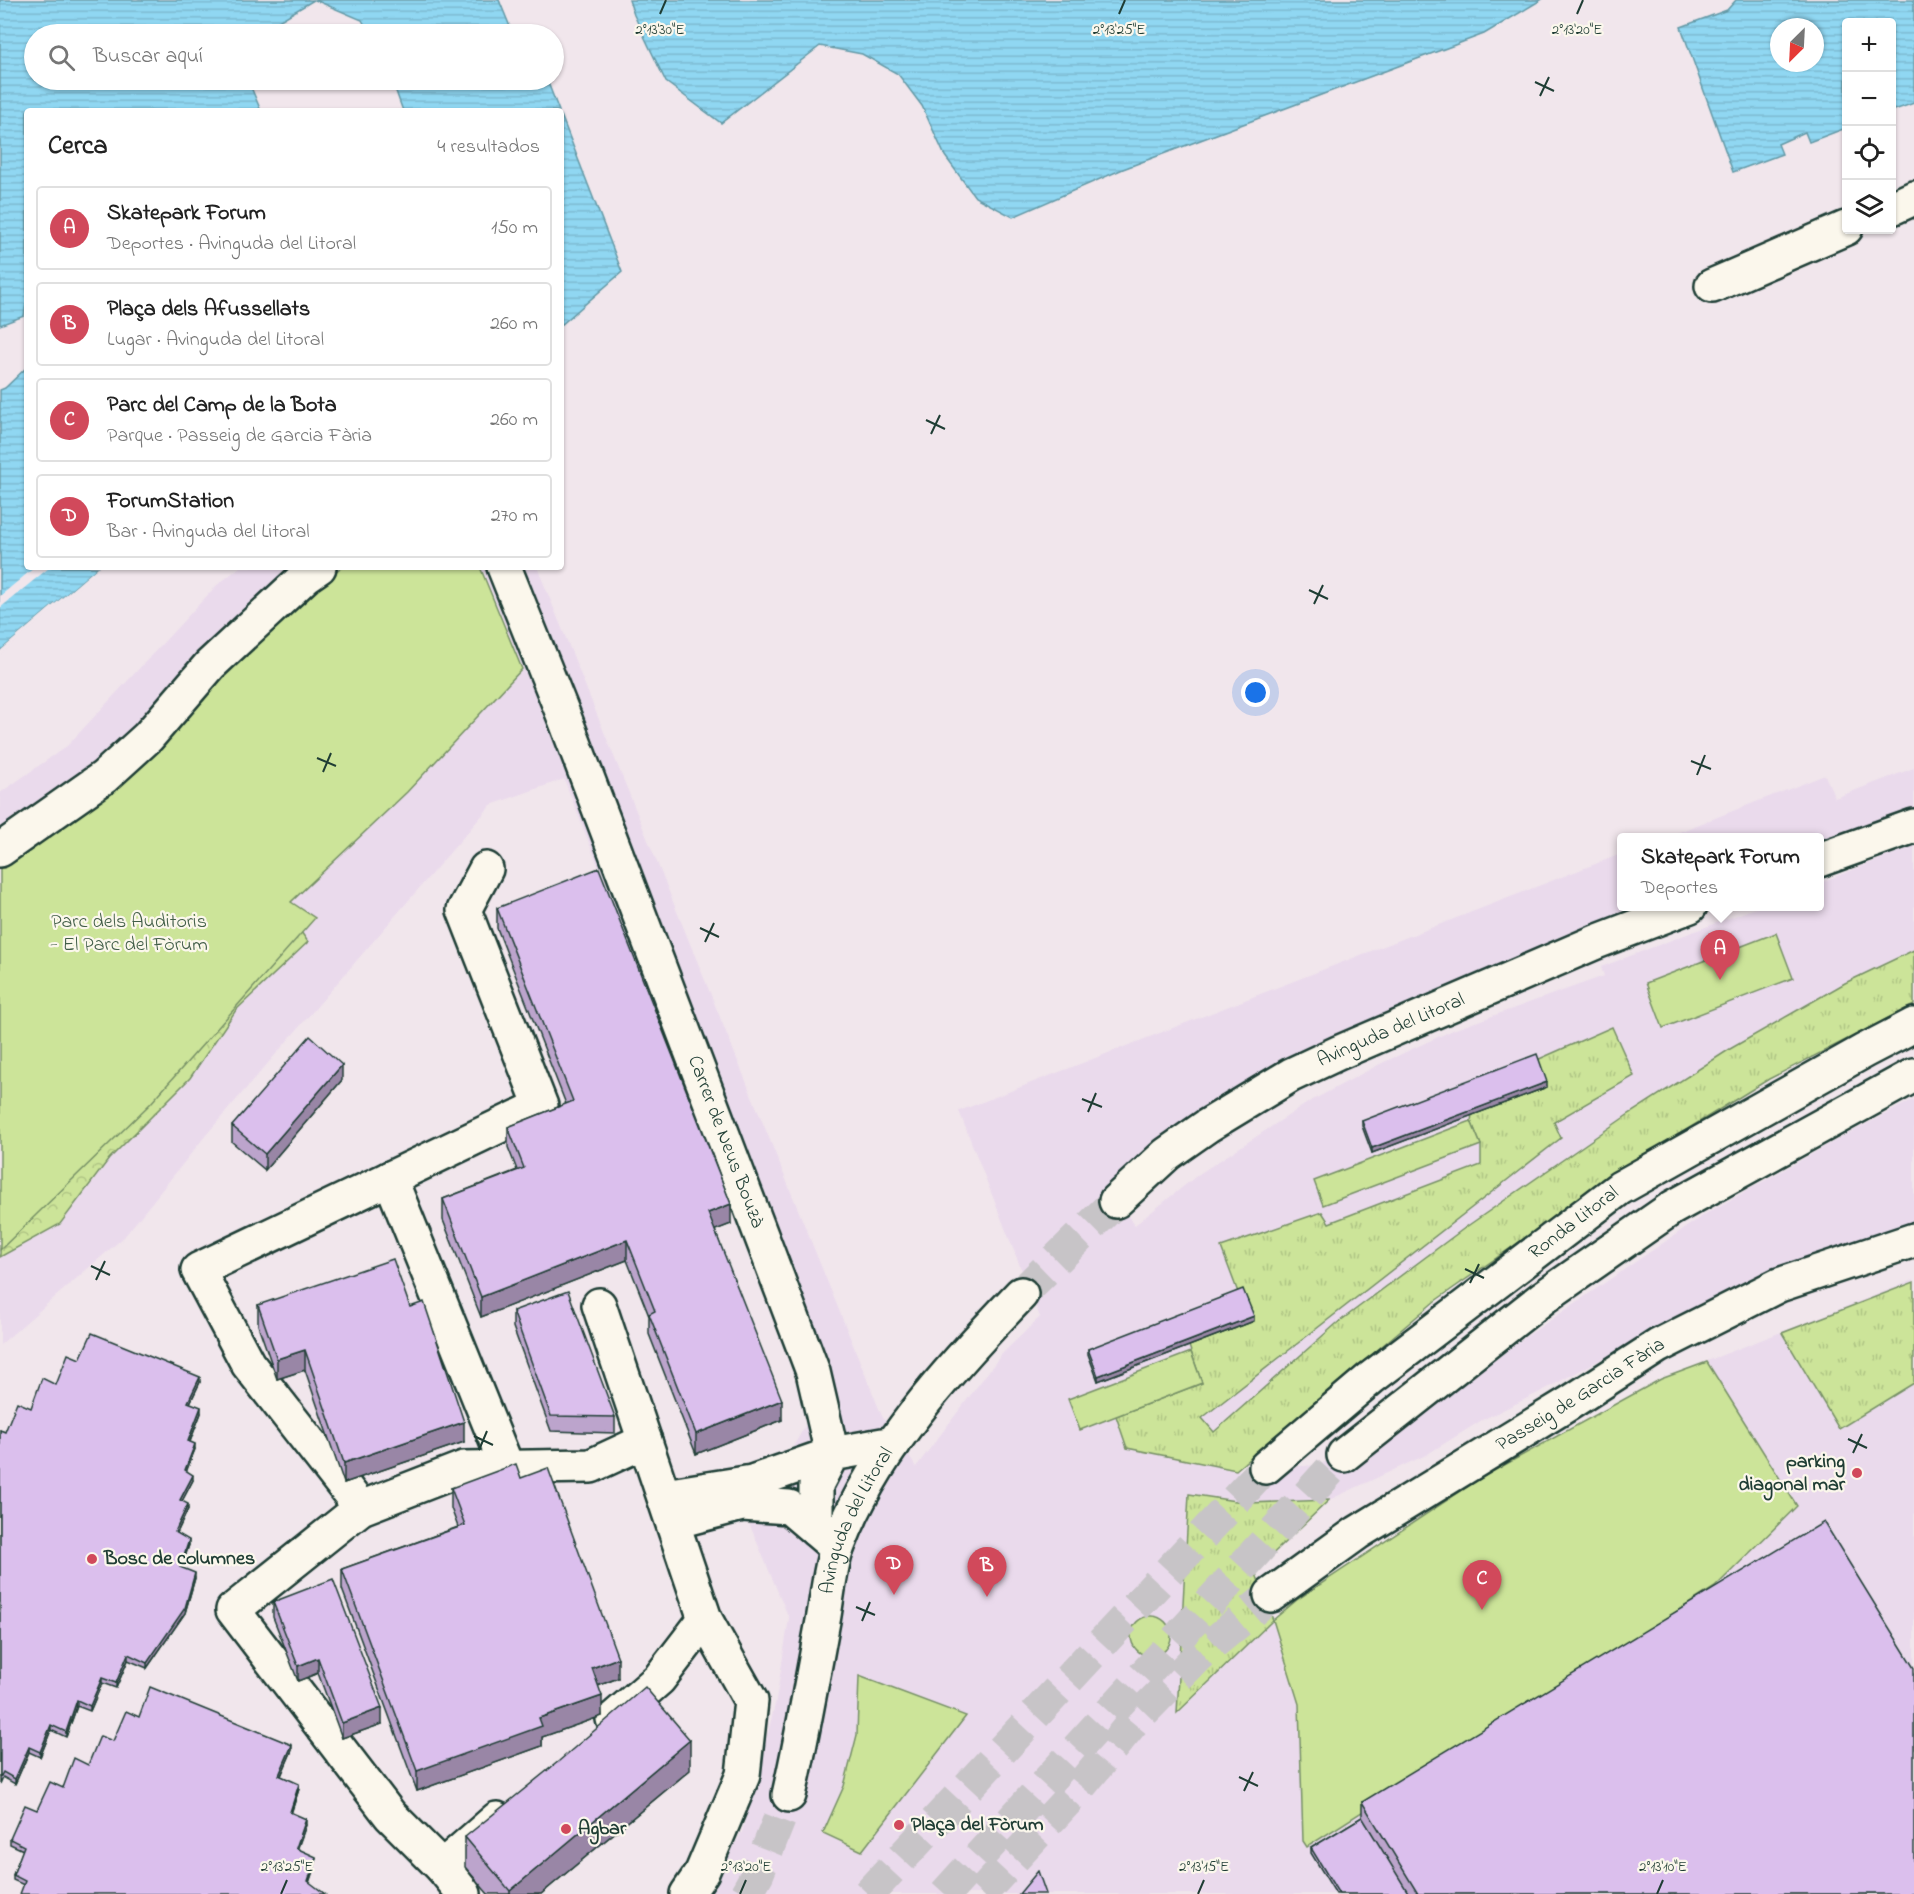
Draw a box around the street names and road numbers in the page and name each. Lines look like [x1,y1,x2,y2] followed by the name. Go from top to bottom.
[1312,986,1469,1075] street label: Avinguda del Litoral
[680,1051,771,1232] street label: Carrer de Neus Bouzà
[1523,1179,1625,1267] street label: Ronda Litoral
[1491,1330,1670,1459] street label: Passeig de Garcia Fària
[813,1442,901,1596] street label: Avinguda del Litoral

